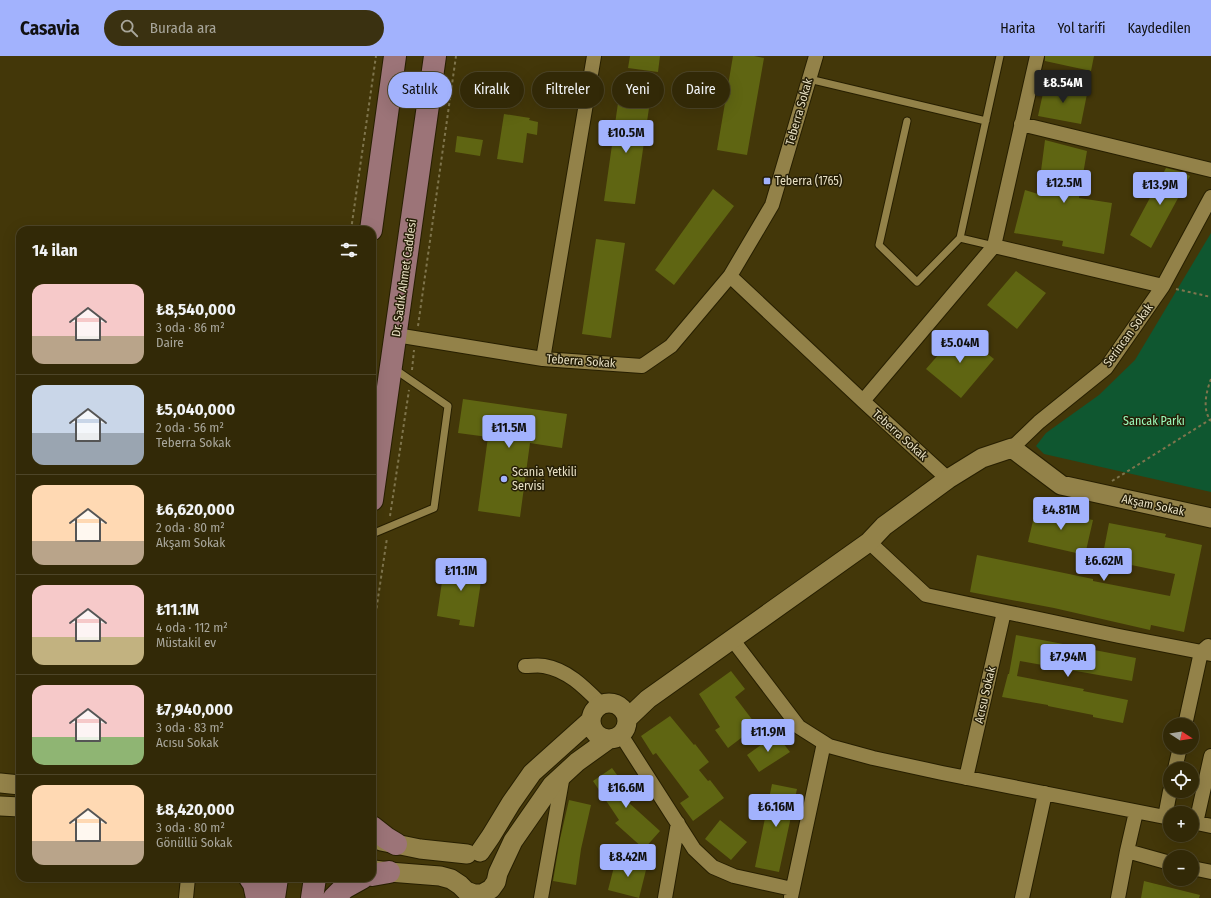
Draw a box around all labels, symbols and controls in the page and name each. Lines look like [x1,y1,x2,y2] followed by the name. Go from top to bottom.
[104,10,384,46] search box
[20,17,80,40] text: Casavia
[118,17,140,39] icon: search
[150,19,216,37] text: Burada ara
[1000,20,1035,37] text: Harita
[1057,20,1105,37] text: Yol tarifi
[1127,20,1191,37] text: Kaydedilen
[1030,70,1096,104] pin: ₺8.54M
[388,72,452,108] chip: Satılık
[460,72,524,108] chip: Kiralık
[532,72,604,108] chip: Filtreler
[612,72,664,108] chip: Yeni
[672,72,730,108] chip: Daire
[1043,75,1083,90] text: ₺8.54M
[783,77,815,147] street label: Teberra Sokak
[593,120,659,154] pin: ₺10.5M
[607,125,645,140] text: ₺10.5M
[1031,170,1097,204] pin: ₺12.5M
[1127,172,1193,206] pin: ₺13.9M
[775,174,843,188] place label: Teberra (1765)
[1046,175,1082,190] text: ₺12.5M
[762,176,772,186] marker: Teberra (1765)
[1142,177,1178,192] text: ₺13.9M
[389,218,419,338] street label: Dr. Sadık Ahmet Caddesi
[338,239,360,261] icon: filters
[32,240,78,261] text: 14 ilan
[156,299,236,320] text: ₺8,540,000
[64,300,112,348] icon: home
[1100,300,1156,369] street label: Serincan Sokak
[156,320,225,335] text: 3 oda · 86 m²
[927,330,993,364] pin: ₺5.04M
[156,335,184,350] text: Daire
[941,335,979,350] text: ₺5.04M
[546,352,616,370] street label: Teberra Sokak
[156,399,235,420] text: ₺5,040,000
[64,401,112,449] icon: home
[870,407,931,464] street label: Teberra Sokak
[1123,414,1185,428] park label: Sancak Parkı
[476,415,542,449] pin: ₺11.5M
[156,420,224,435] text: 2 oda · 56 m²
[491,420,527,435] text: ₺11.5M
[156,435,231,450] text: Teberra Sokak
[512,465,577,493] place label: Scania Yetkili Servisi
[499,474,509,484] marker: Scania Yetkili Servisi
[1120,492,1186,519] street label: Akşam Sokak
[1028,497,1094,531] pin: ₺4.81M
[156,499,235,520] text: ₺6,620,000
[64,501,112,549] icon: home
[1042,502,1080,517] text: ₺4.81M
[156,520,225,535] text: 2 oda · 80 m²
[156,535,225,550] text: Akşam Sokak
[1071,548,1137,582] pin: ₺6.62M
[1085,553,1123,568] text: ₺6.62M
[428,558,494,592] pin: ₺11.1M
[445,563,477,578] text: ₺11.1M
[156,599,199,620] text: ₺11.1M
[64,601,112,649] icon: home
[156,620,228,635] text: 4 oda · 112 m²
[156,635,216,650] text: Müstakil ev
[1035,644,1101,678] pin: ₺7.94M
[1049,649,1087,664] text: ₺7.94M
[972,665,998,725] street label: Acısu Sokak
[156,699,233,720] text: ₺7,940,000
[64,701,112,749] icon: home
[1163,718,1199,754] north arrow
[1163,718,1199,886] map controls
[735,719,801,753] pin: ₺11.9M
[156,720,224,735] text: 3 oda · 83 m²
[750,724,786,739] text: ₺11.9M
[156,735,219,750] text: Acısu Sokak
[1163,762,1199,798] button: locate
[593,775,659,809] pin: ₺16.6M
[608,780,644,795] text: ₺16.6M
[743,794,809,828] pin: ₺6.16M
[156,799,235,820] text: ₺8,420,000
[758,799,794,814] text: ₺6.16M
[64,801,112,849] icon: home
[1163,806,1199,842] button: +
[156,820,225,835] text: 3 oda · 80 m²
[156,835,232,850] text: Gönüllü Sokak
[595,844,661,878] pin: ₺8.42M
[609,849,647,864] text: ₺8.42M
[1163,850,1199,886] button: −

